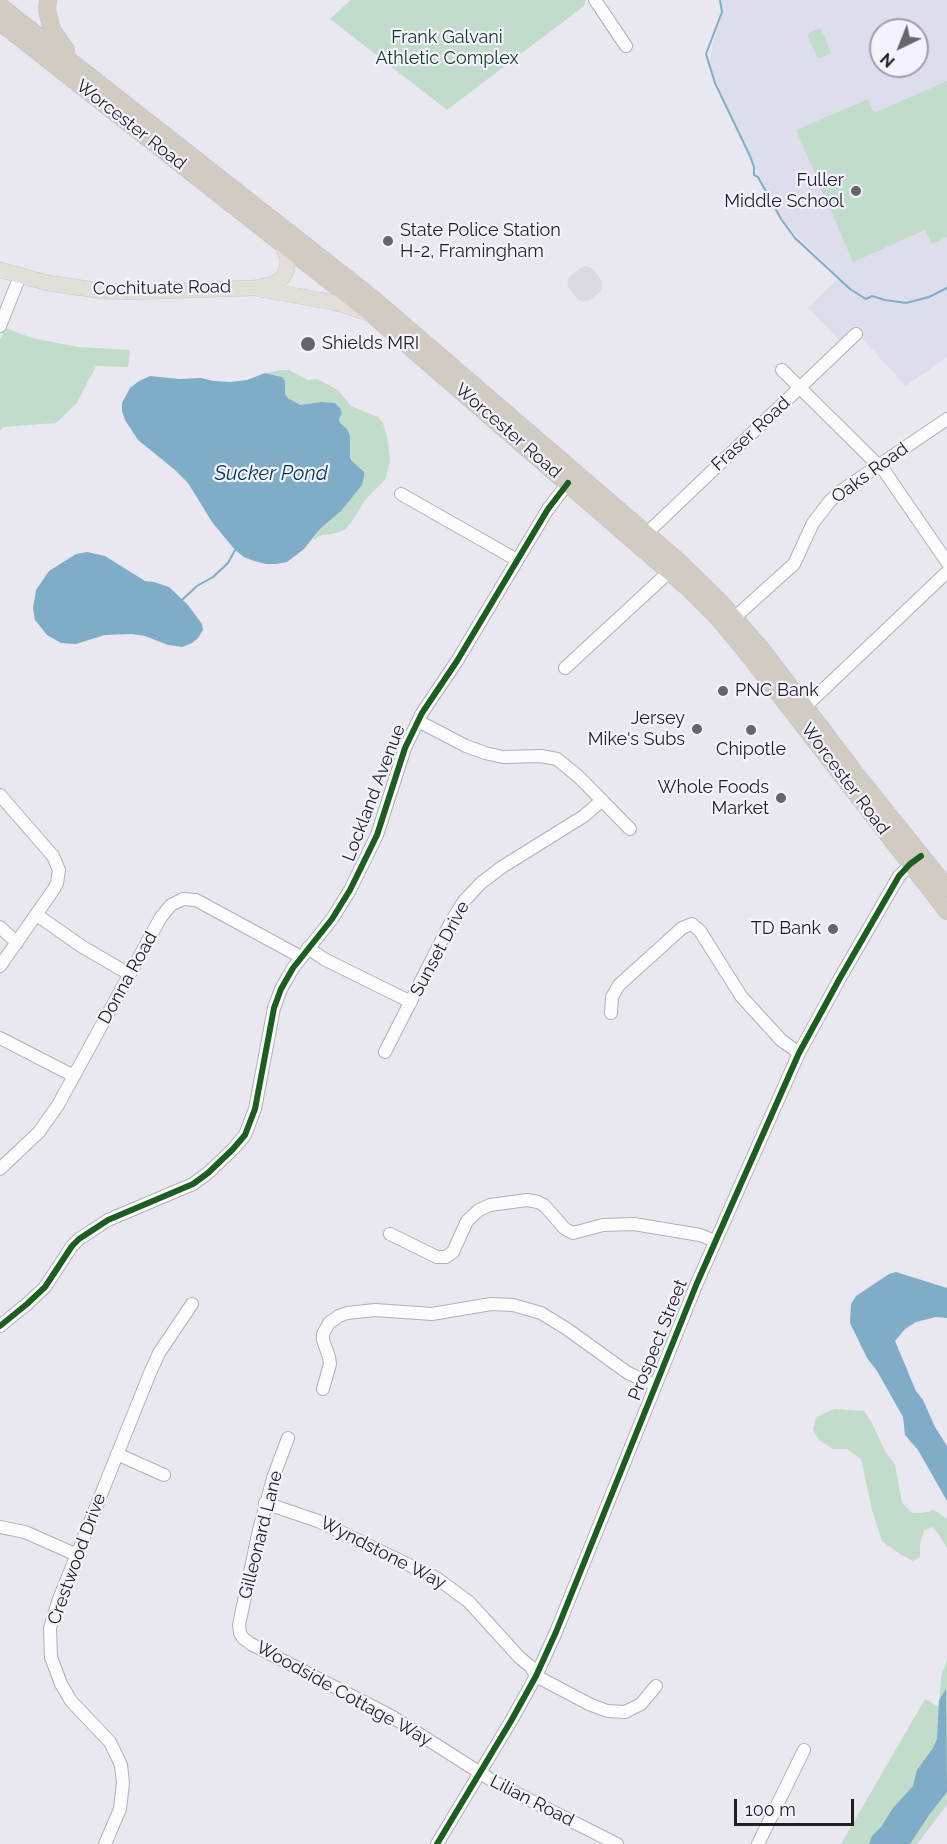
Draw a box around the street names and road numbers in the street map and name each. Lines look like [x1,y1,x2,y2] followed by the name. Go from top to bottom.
[72,75,190,175] street label: Worcester Road
[93,276,231,300] street label: Cochituate Road
[450,379,566,483] street label: Worcester Road
[707,392,795,476] street label: Fraser Road
[828,438,912,508] street label: Oaks Road
[796,719,894,839] street label: Worcester Road
[338,722,410,864] street label: Lockland Avenue
[406,898,474,1000] street label: Sunset Drive
[94,928,162,1028] street label: Donna Road
[624,1276,692,1404] street label: Prospect Street
[235,1469,287,1601] street label: Gilleonard Lane
[43,1490,111,1628] street label: Crestwood Drive
[317,1512,449,1594] street label: Wyndstone Way
[252,1637,436,1751] street label: Woodside Cottage Way
[486,1771,578,1831] street label: Lilian Road

